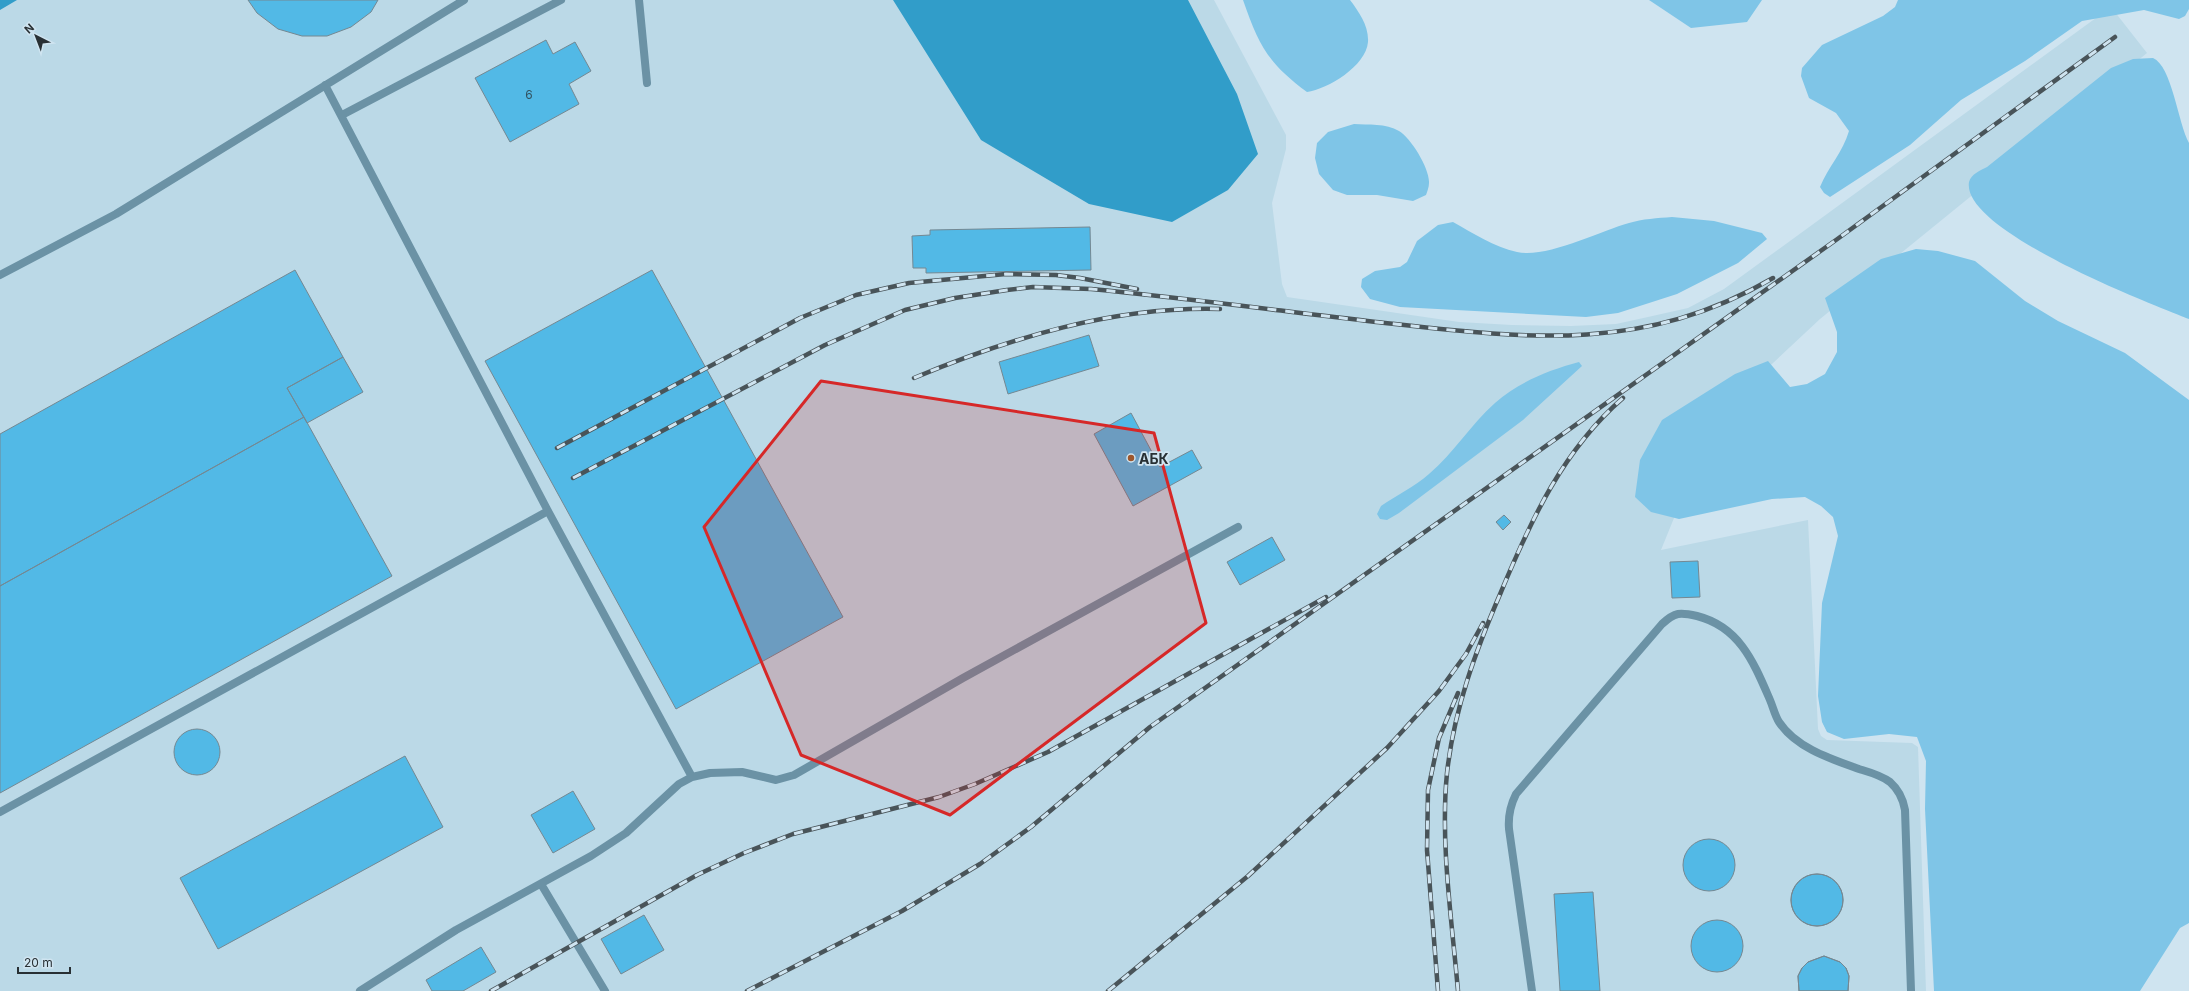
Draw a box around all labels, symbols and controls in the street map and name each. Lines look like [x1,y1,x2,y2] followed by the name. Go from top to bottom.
[16,16,56,56] north arrow
[22,21,37,37] text: N
[525,87,533,102] house number: 6
[1139,450,1169,467] place label: АБК
[1126,453,1136,463] marker: АБК
[18,949,70,975] scale bar
[24,955,53,970] text: 20 m

